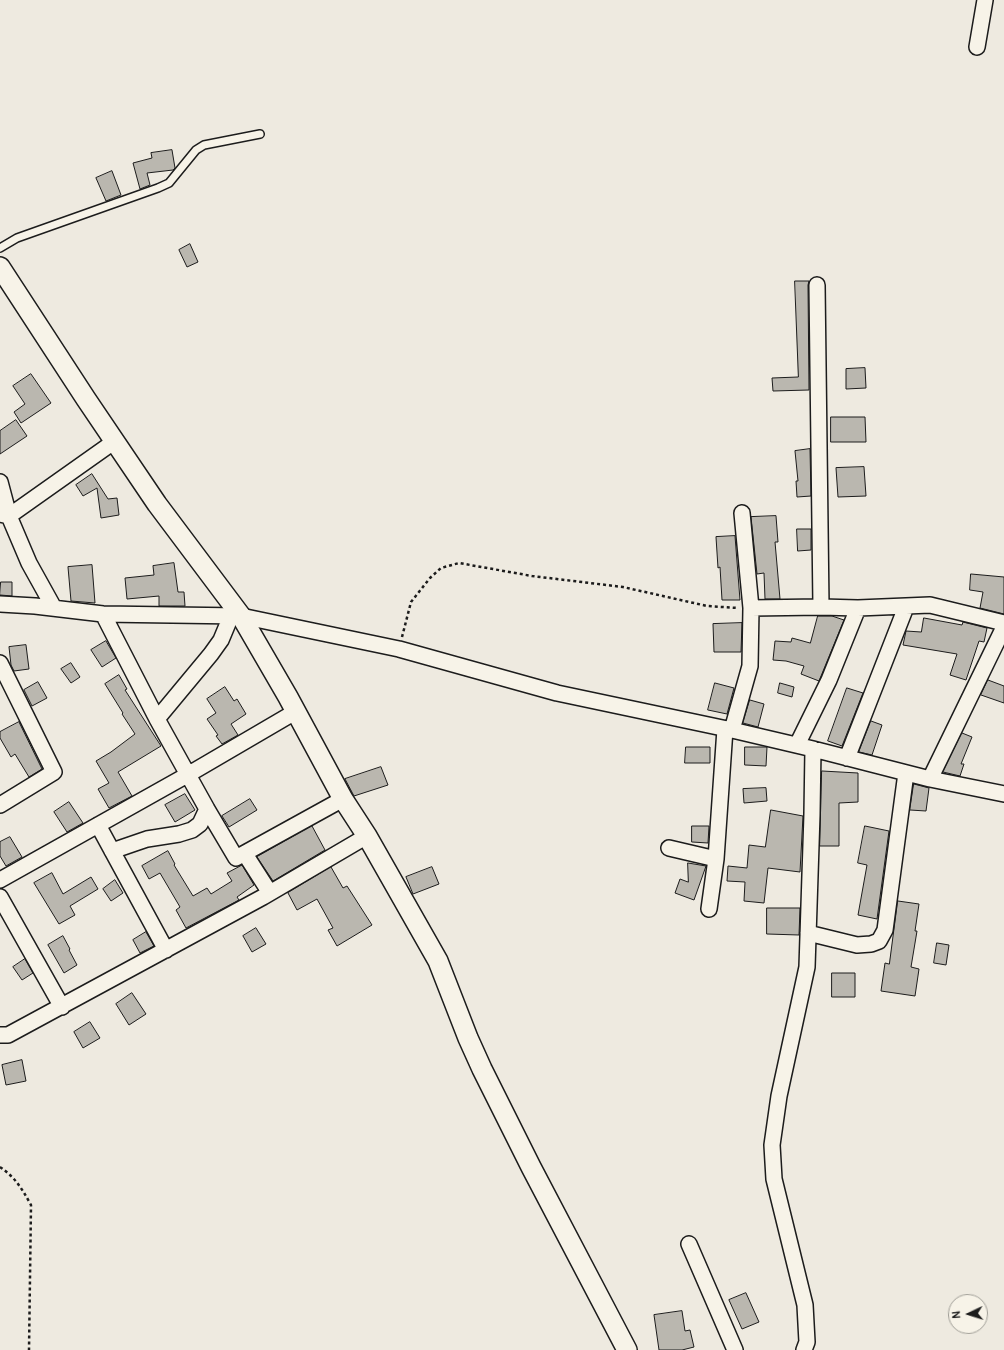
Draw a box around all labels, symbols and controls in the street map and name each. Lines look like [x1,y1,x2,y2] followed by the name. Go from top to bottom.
[948,1294,988,1334] north arrow
[950,1311,963,1319] text: N

